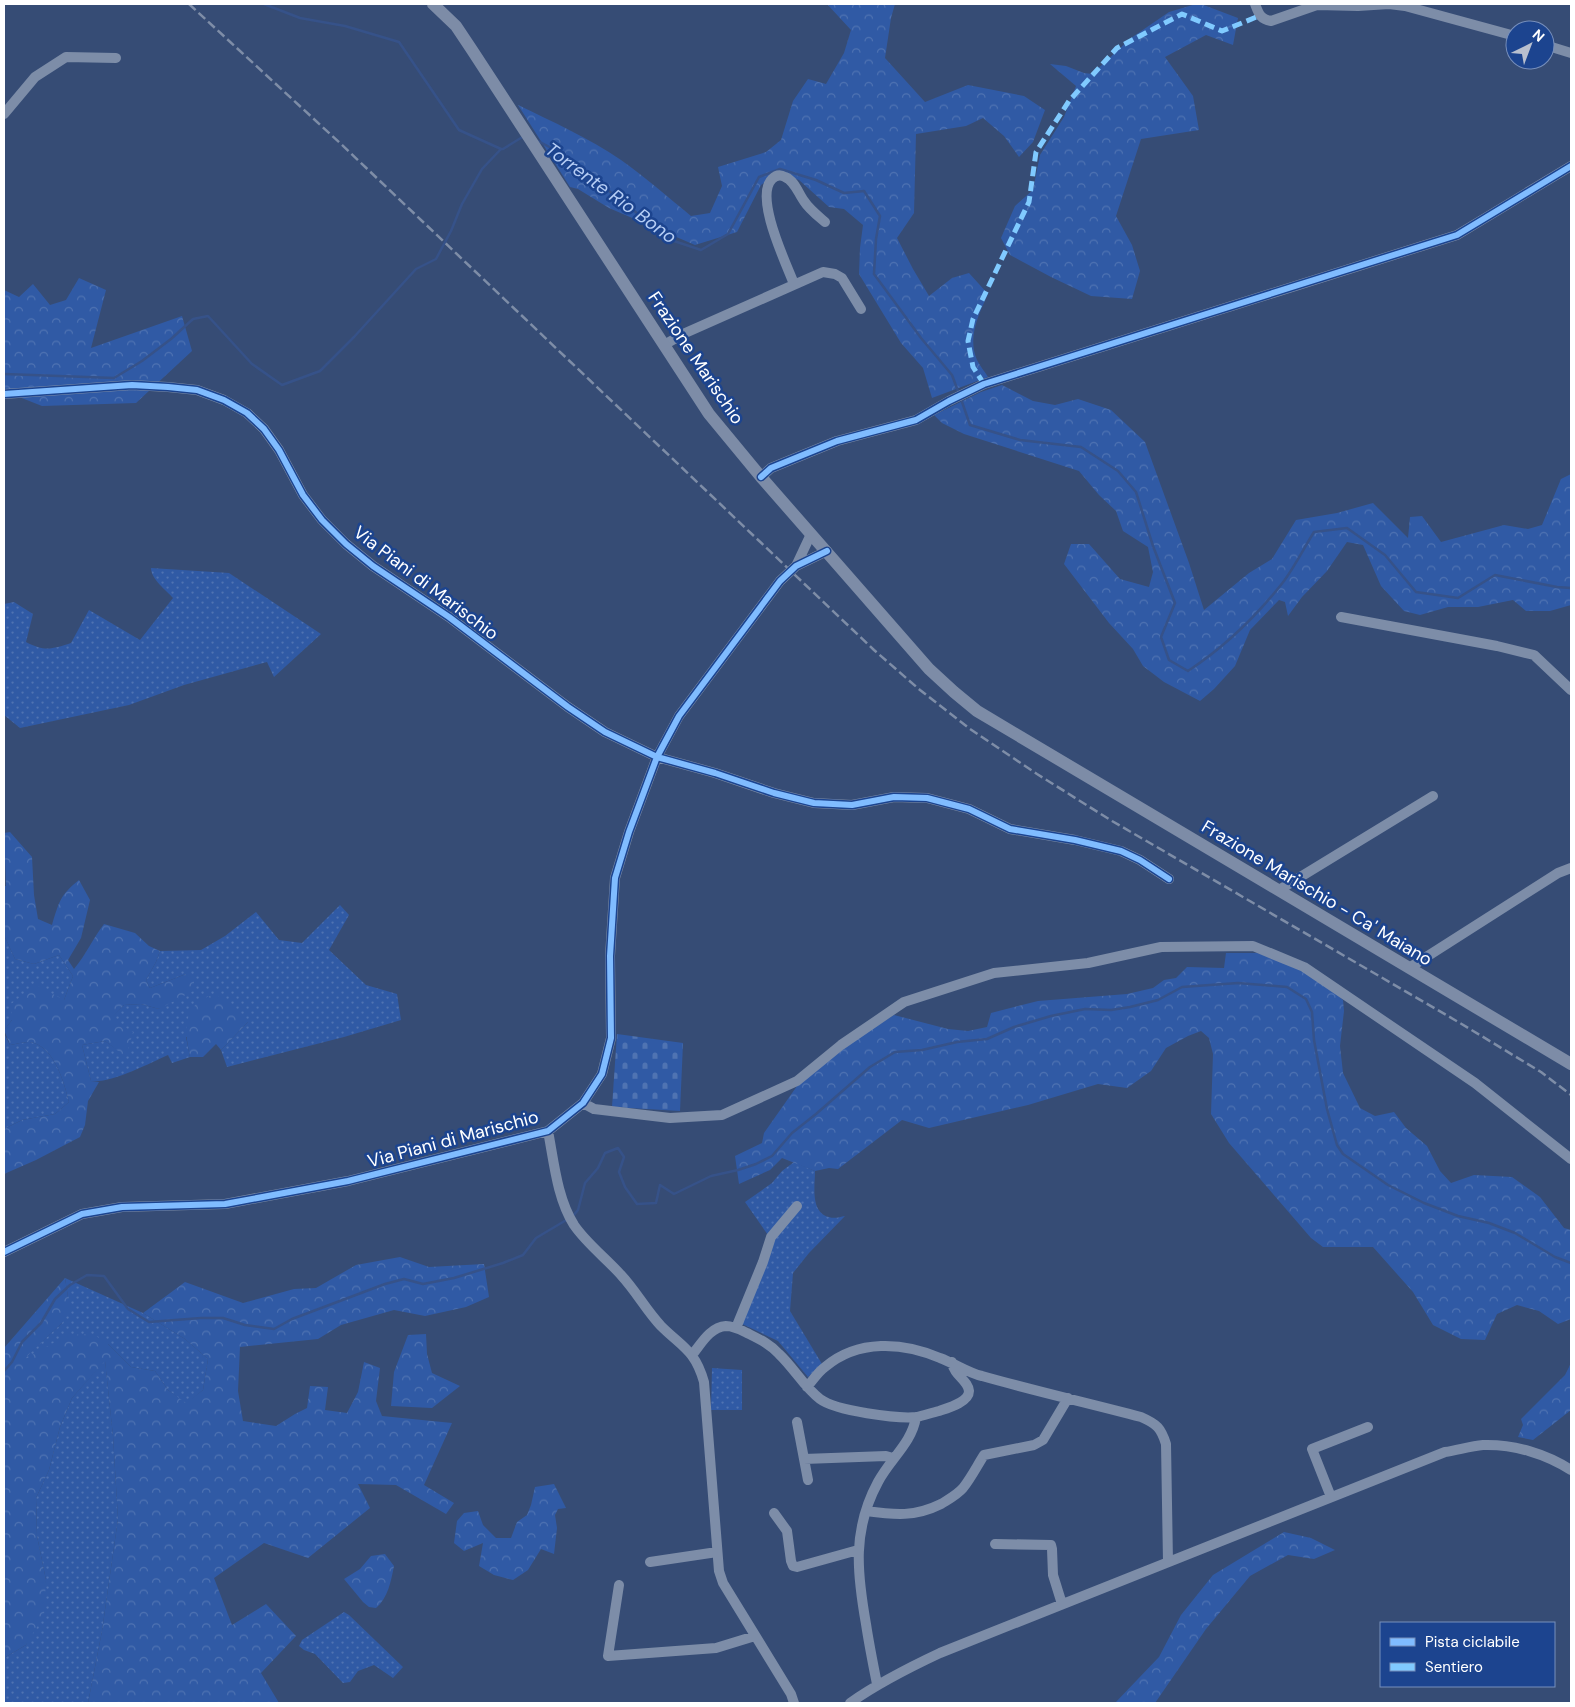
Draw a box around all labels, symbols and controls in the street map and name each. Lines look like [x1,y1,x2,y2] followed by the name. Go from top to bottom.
[1505,20,1555,70] north arrow
[1529,25,1549,45] text: N
[540,137,682,249] water label: Torrente Rio Bono
[643,287,749,429] street label: Frazione Marischio
[349,520,503,646] street label: Via Piani di Marischio
[1197,814,1437,972] street label: Frazione Marischio - Ca' Maiano
[365,1105,541,1173] street label: Via Piani di Marischio
[1380,1622,1555,1687] legend
[1425,1632,1520,1652] text: Pista ciclabile
[1425,1657,1483,1677] text: Sentiero

